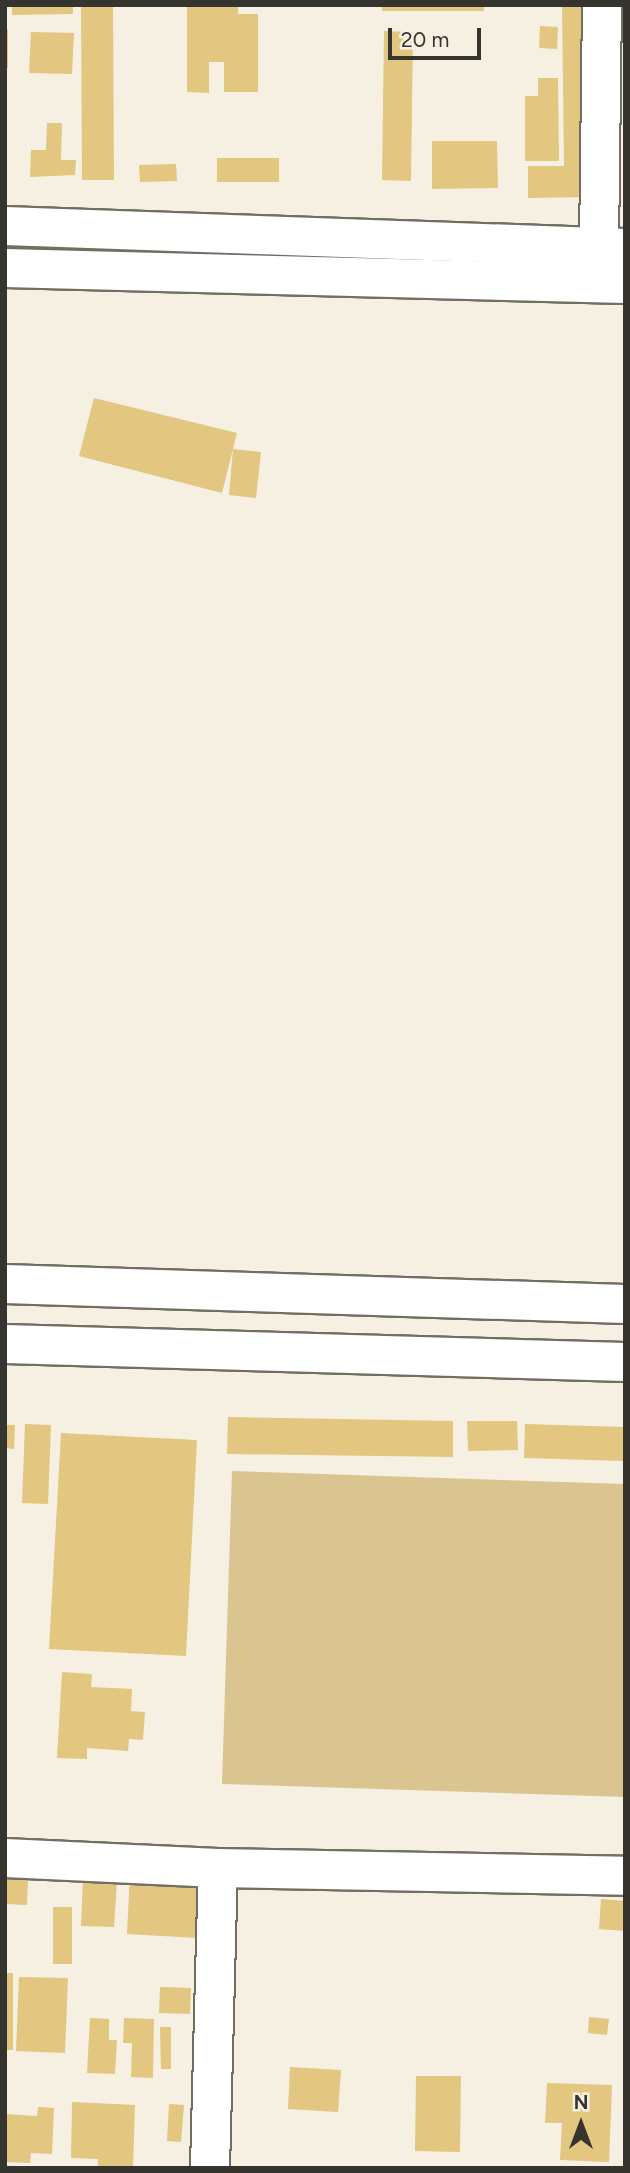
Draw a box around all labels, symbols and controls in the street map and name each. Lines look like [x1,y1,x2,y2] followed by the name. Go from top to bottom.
[392,14,485,58] scale bar
[401,27,449,52] text: 20 m
[546,2089,616,2159] north arrow
[574,2091,588,2114] text: N

